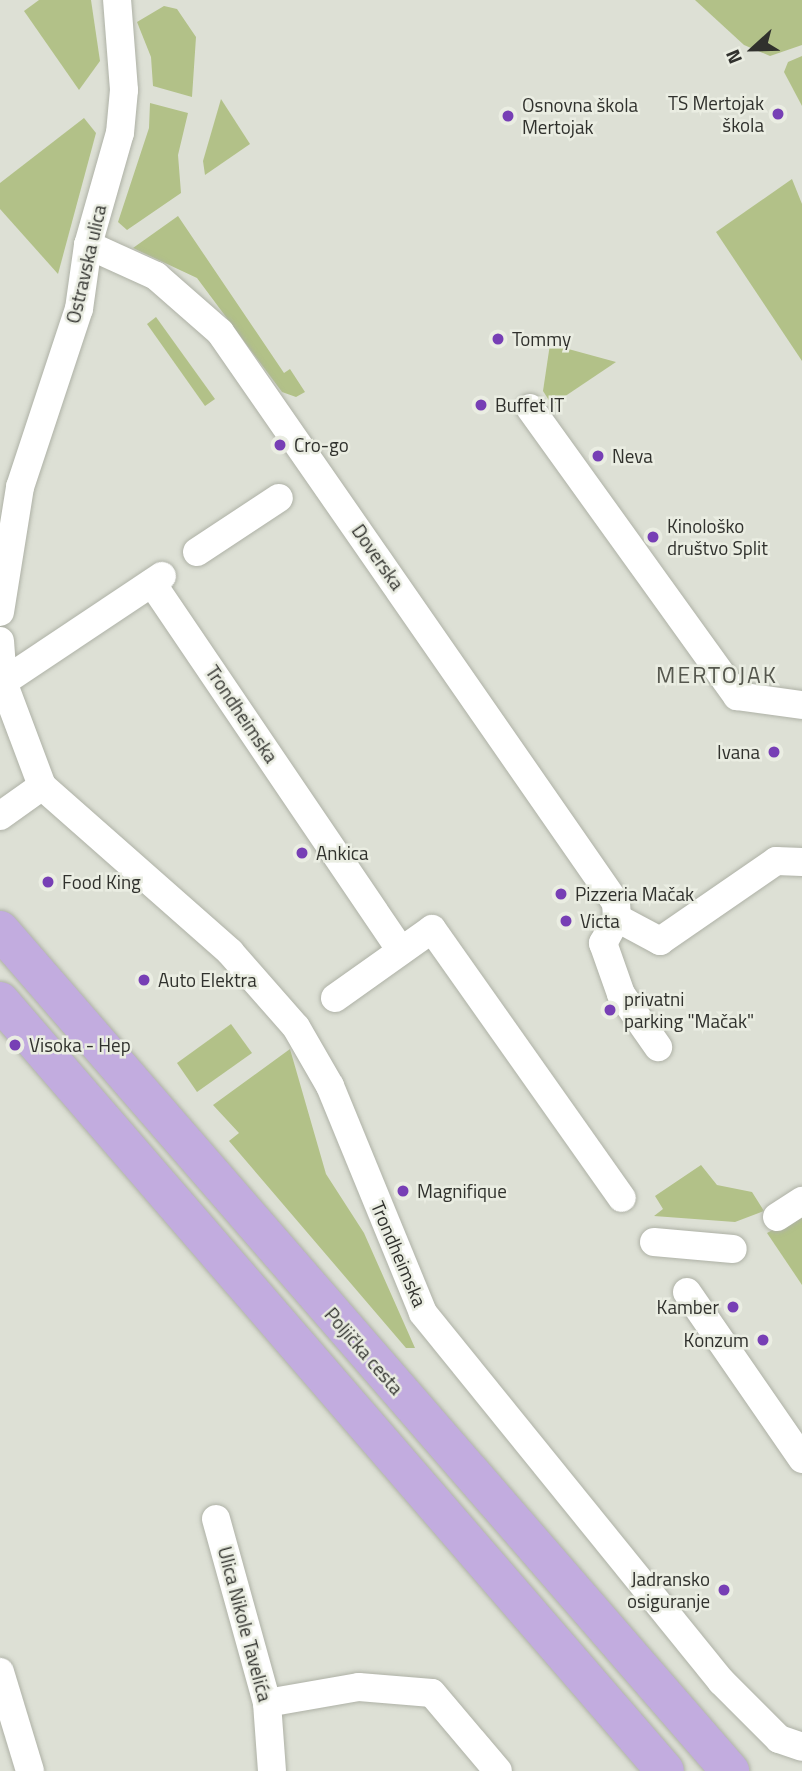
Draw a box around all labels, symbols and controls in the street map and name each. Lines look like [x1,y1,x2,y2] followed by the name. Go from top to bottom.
[718,14,788,84] north arrow
[717,46,749,69] text: N
[668,92,764,136] place label: TS Mertojak škola
[522,94,638,138] place label: Osnovna škola Mertojak
[770,106,786,122] marker: TS Mertojak škola
[500,108,516,124] marker: Osnovna škola Mertojak
[61,202,111,326] street label: Ostravska ulica
[512,328,571,350] place label: Tommy
[490,331,506,347] marker: Tommy
[495,394,564,416] place label: Buffet IT
[473,397,489,413] marker: Buffet IT
[294,434,349,456] place label: Cro-go
[272,437,288,453] marker: Cro-go
[612,445,653,467] place label: Neva
[590,448,606,464] marker: Neva
[667,515,768,559] place label: Kinološko društvo Split
[347,520,409,594] street label: Doverska
[645,529,661,545] marker: Kinološko društvo Split
[201,661,283,767] street label: Trondheimska
[657,661,777,689] district label: MERTOJAK
[717,741,760,763] place label: Ivana
[766,744,782,760] marker: Ivana
[316,842,369,864] place label: Ankica
[294,845,310,861] marker: Ankica
[62,871,141,893] place label: Food King
[40,874,56,890] marker: Food King
[575,883,694,905] place label: Pizzeria Mačak
[553,886,569,902] marker: Pizzeria Mačak
[580,910,620,932] place label: Victa
[558,913,574,929] marker: Victa
[158,969,257,991] place label: Auto Elektra
[136,972,152,988] marker: Auto Elektra
[624,988,754,1032] place label: privatni parking "Mačak"
[602,1002,618,1018] marker: privatni parking "Mačak"
[29,1034,131,1056] place label: Visoka - Hep
[7,1037,23,1053] marker: Visoka - Hep
[417,1180,507,1202] place label: Magnifique
[395,1183,411,1199] marker: Magnifique
[367,1198,431,1310] street label: Trondheimska
[657,1296,719,1318] place label: Kamber
[725,1299,741,1315] marker: Kamber
[320,1303,408,1399] street label: Poljička cesta
[684,1329,749,1351] place label: Konzum
[755,1332,771,1348] marker: Konzum
[213,1544,277,1704] street label: Ulica Nikole Tavelića
[627,1568,710,1612] place label: Jadransko osiguranje
[716,1582,732,1598] marker: Jadransko osiguranje

